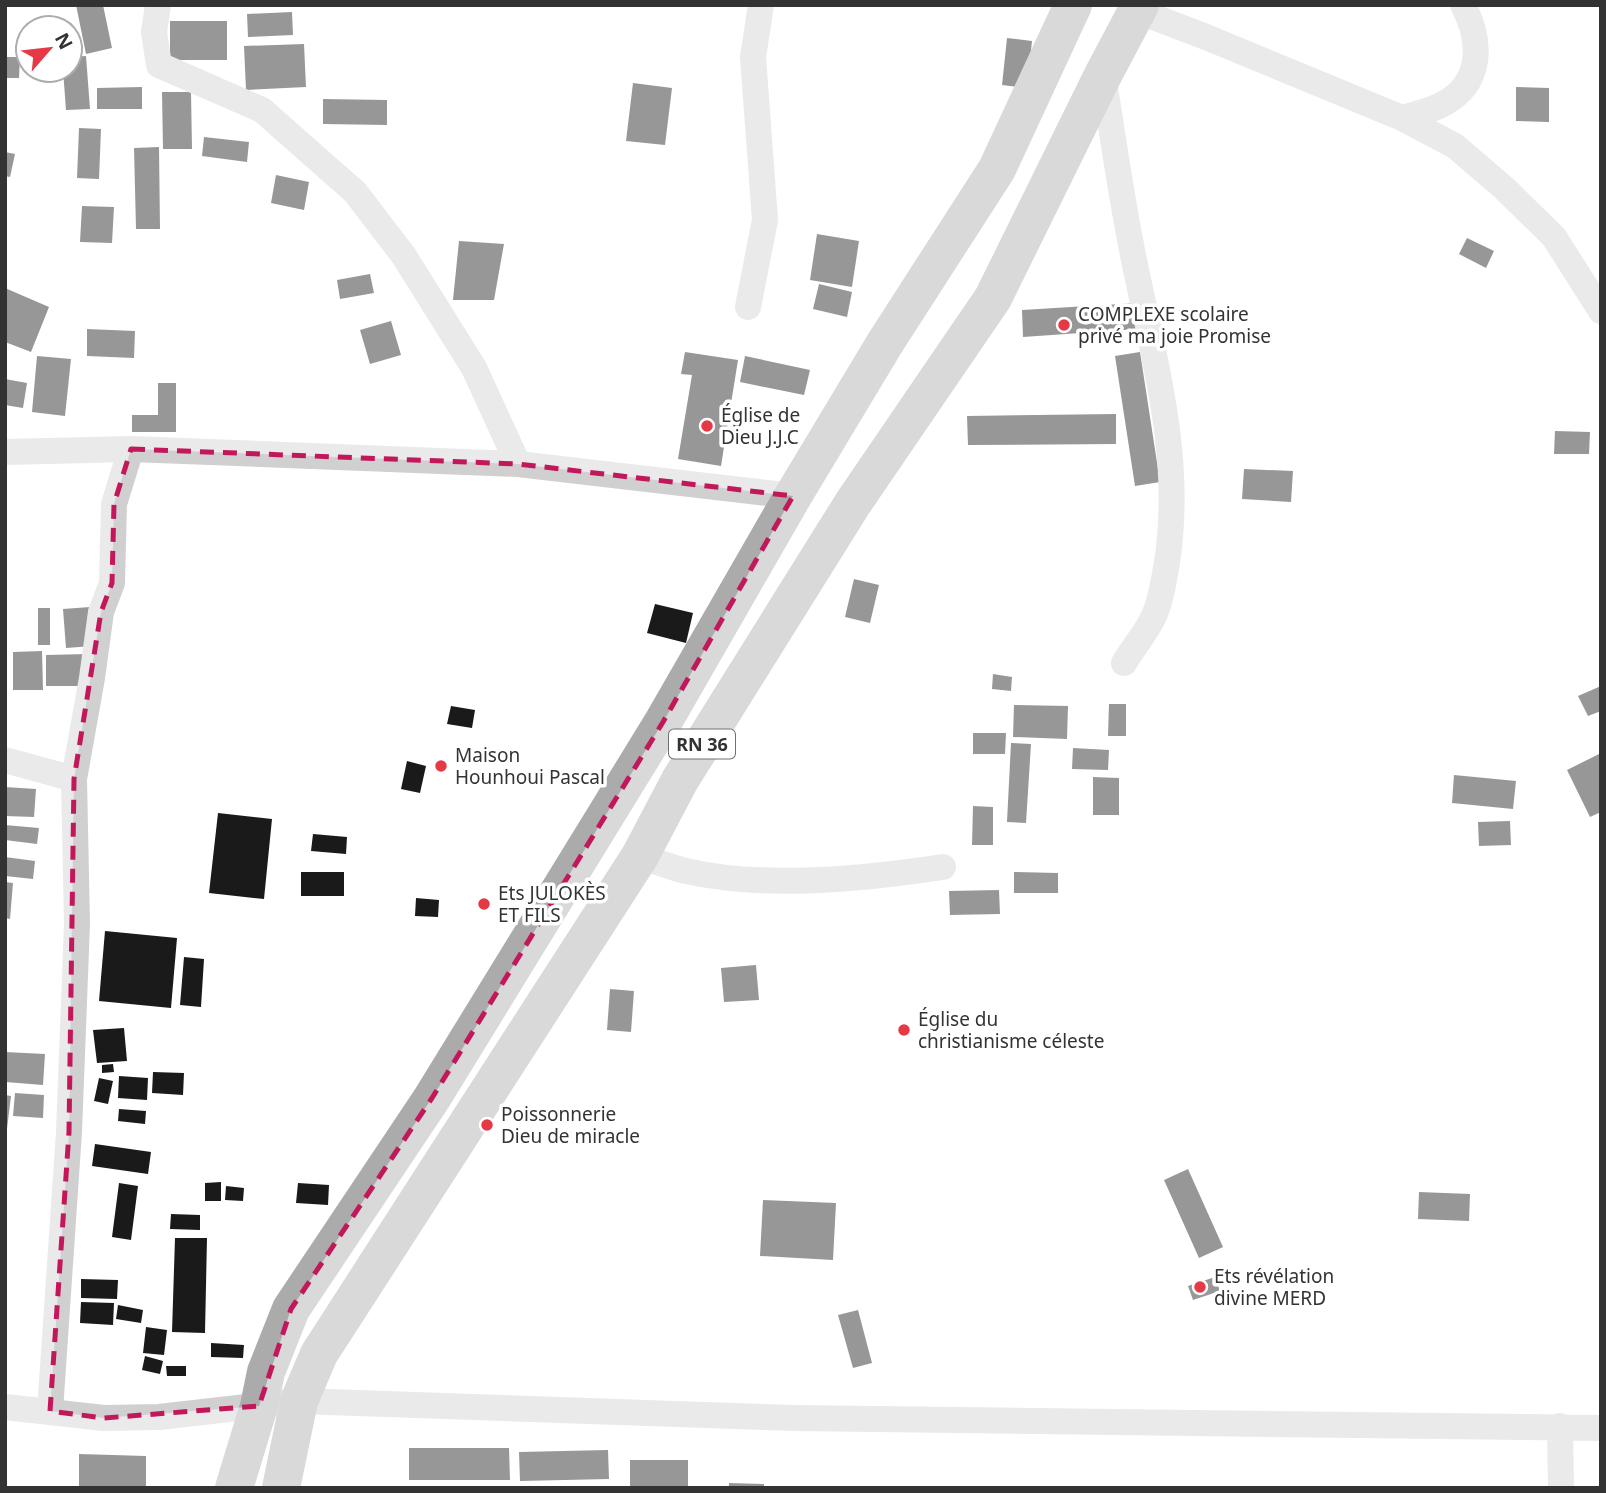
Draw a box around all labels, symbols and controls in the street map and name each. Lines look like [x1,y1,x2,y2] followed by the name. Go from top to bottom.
[14,14,84,84] north arrow
[49,28,79,54] text: N
[1078,301,1271,349] place label: COMPLEXE scolaire privé ma joie Promise
[1056,317,1072,333] marker: COMPLEXE scolaire privé ma joie Promise
[721,402,800,450] place label: Église de Dieu J.J.C
[699,418,715,434] marker: Église de Dieu J.J.C
[669,730,735,758] road number: RN 36
[455,742,605,790] place label: Maison Hounhoui Pascal
[433,758,449,774] marker: Maison Hounhoui Pascal
[498,880,606,928] place label: Ets JULOKÈS ET FILS
[476,896,492,912] marker: Ets JULOKÈS ET FILS
[918,1006,1104,1054] place label: Église du christianisme céleste
[896,1022,912,1038] marker: Église du christianisme céleste
[501,1101,640,1149] place label: Poissonnerie Dieu de miracle
[479,1117,495,1133] marker: Poissonnerie Dieu de miracle
[1214,1263,1334,1311] place label: Ets révélation divine MERD
[1192,1279,1208,1295] marker: Ets révélation divine MERD

